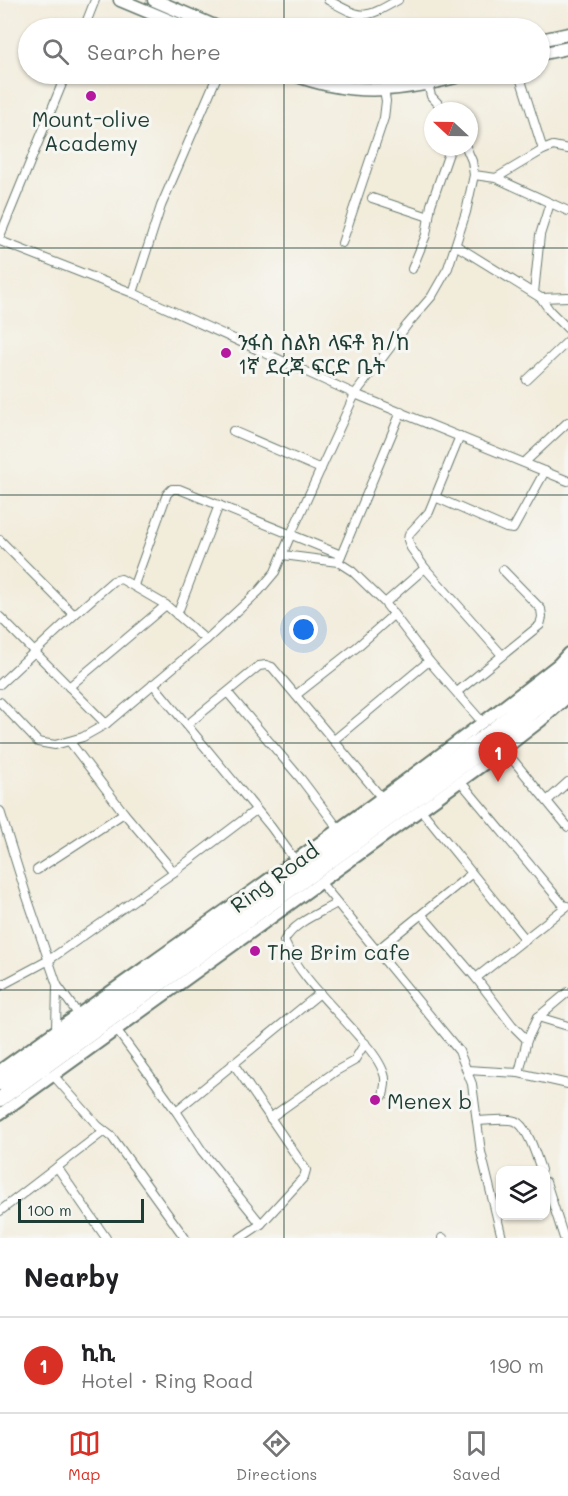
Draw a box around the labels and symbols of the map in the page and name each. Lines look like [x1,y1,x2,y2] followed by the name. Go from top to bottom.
[84,89,98,103] marker: Mount-olive Academy
[424,102,478,156] north arrow
[32,105,150,156] place label: Mount-olive Academy
[238,328,410,379] place label: ንፋስ ስልክ ላፍቶ ክ/ከ 1ኛ ደረጃ ፍርድ ቤት
[219,346,233,360] marker: ንፋስ ስልክ ላፍቶ ክ/ከ 1ኛ ደረጃ ፍርድ ቤት
[289,615,318,644] your location
[478,732,518,782] pin: 1
[225,836,323,918] street label: Ring Road
[267,938,410,965] place label: The Brim cafe
[248,944,262,958] marker: The Brim cafe
[387,1087,472,1114] place label: Menex b
[368,1093,382,1107] marker: Menex b
[18,1196,144,1224] scale bar

